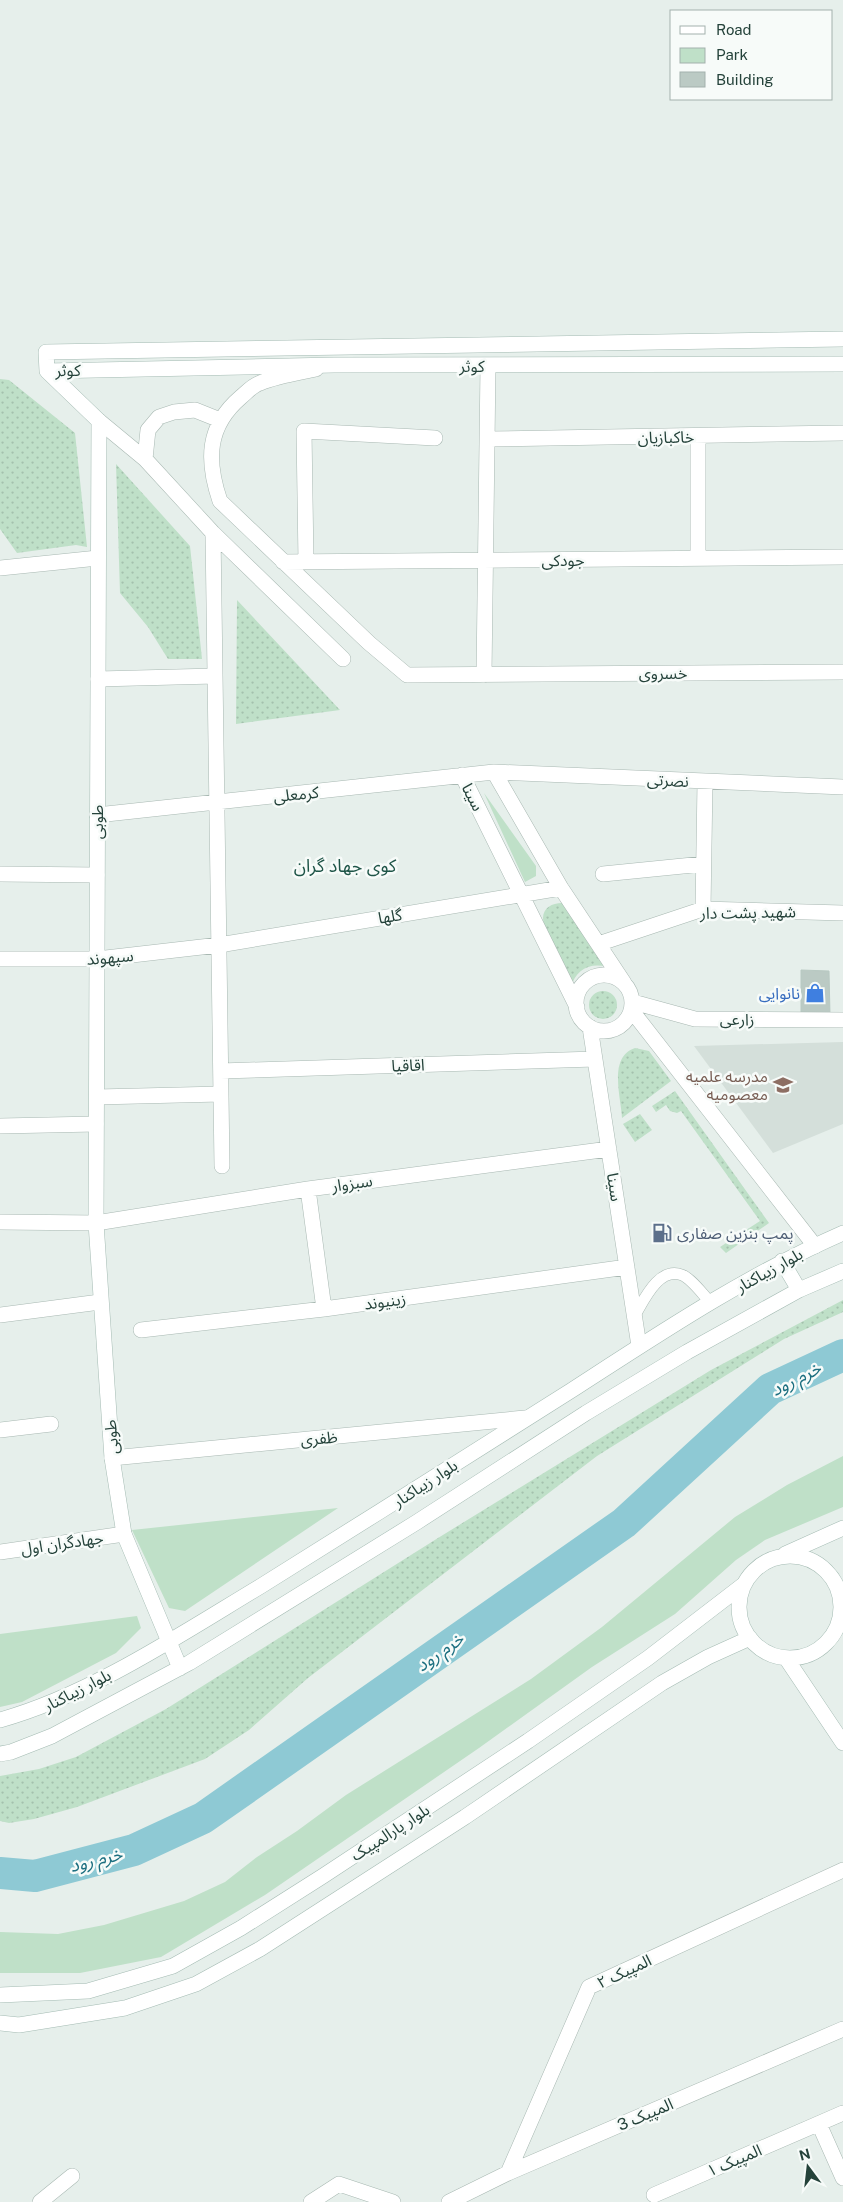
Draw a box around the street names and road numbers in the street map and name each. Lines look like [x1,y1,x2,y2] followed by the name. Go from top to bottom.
[458,357,485,376] street label: کوثر
[54,361,81,380] street label: کوثر
[638,428,694,447] street label: خاکبازیان
[541,551,585,570] street label: جودکی
[639,664,687,683] street label: خسروی
[647,770,689,791] street label: نصرتی
[458,780,488,814] street label: سینا
[272,783,320,806] street label: کرمعلی
[88,805,107,839] street label: طوبی
[699,902,796,924] street label: شهید پشت دار
[377,905,404,928] street label: گلها
[86,946,134,970] street label: سپهوند
[720,1010,754,1029] street label: زارعی
[391,1055,425,1076] street label: اقاقیا
[329,1171,374,1196] street label: سبزوار
[603,1171,626,1203] street label: سینا
[732,1244,806,1297] street label: بلوار زیباکنار
[363,1289,407,1314] street label: زینیوند
[101,1419,122,1455] street label: طوبی
[300,1427,339,1450] street label: ظفری
[389,1456,461,1512] street label: بلوار زیباکنار
[20,1528,105,1560] street label: جهادگران اول
[39,1665,114,1716] street label: بلوار زیباکنار
[347,1800,434,1866] street label: بلوار پارالمپیک
[594,1951,655,1993] street label: المپیک ۲
[614,2094,676,2136] street label: المپیک 3
[704,2140,765,2182] street label: المپیک ۱

